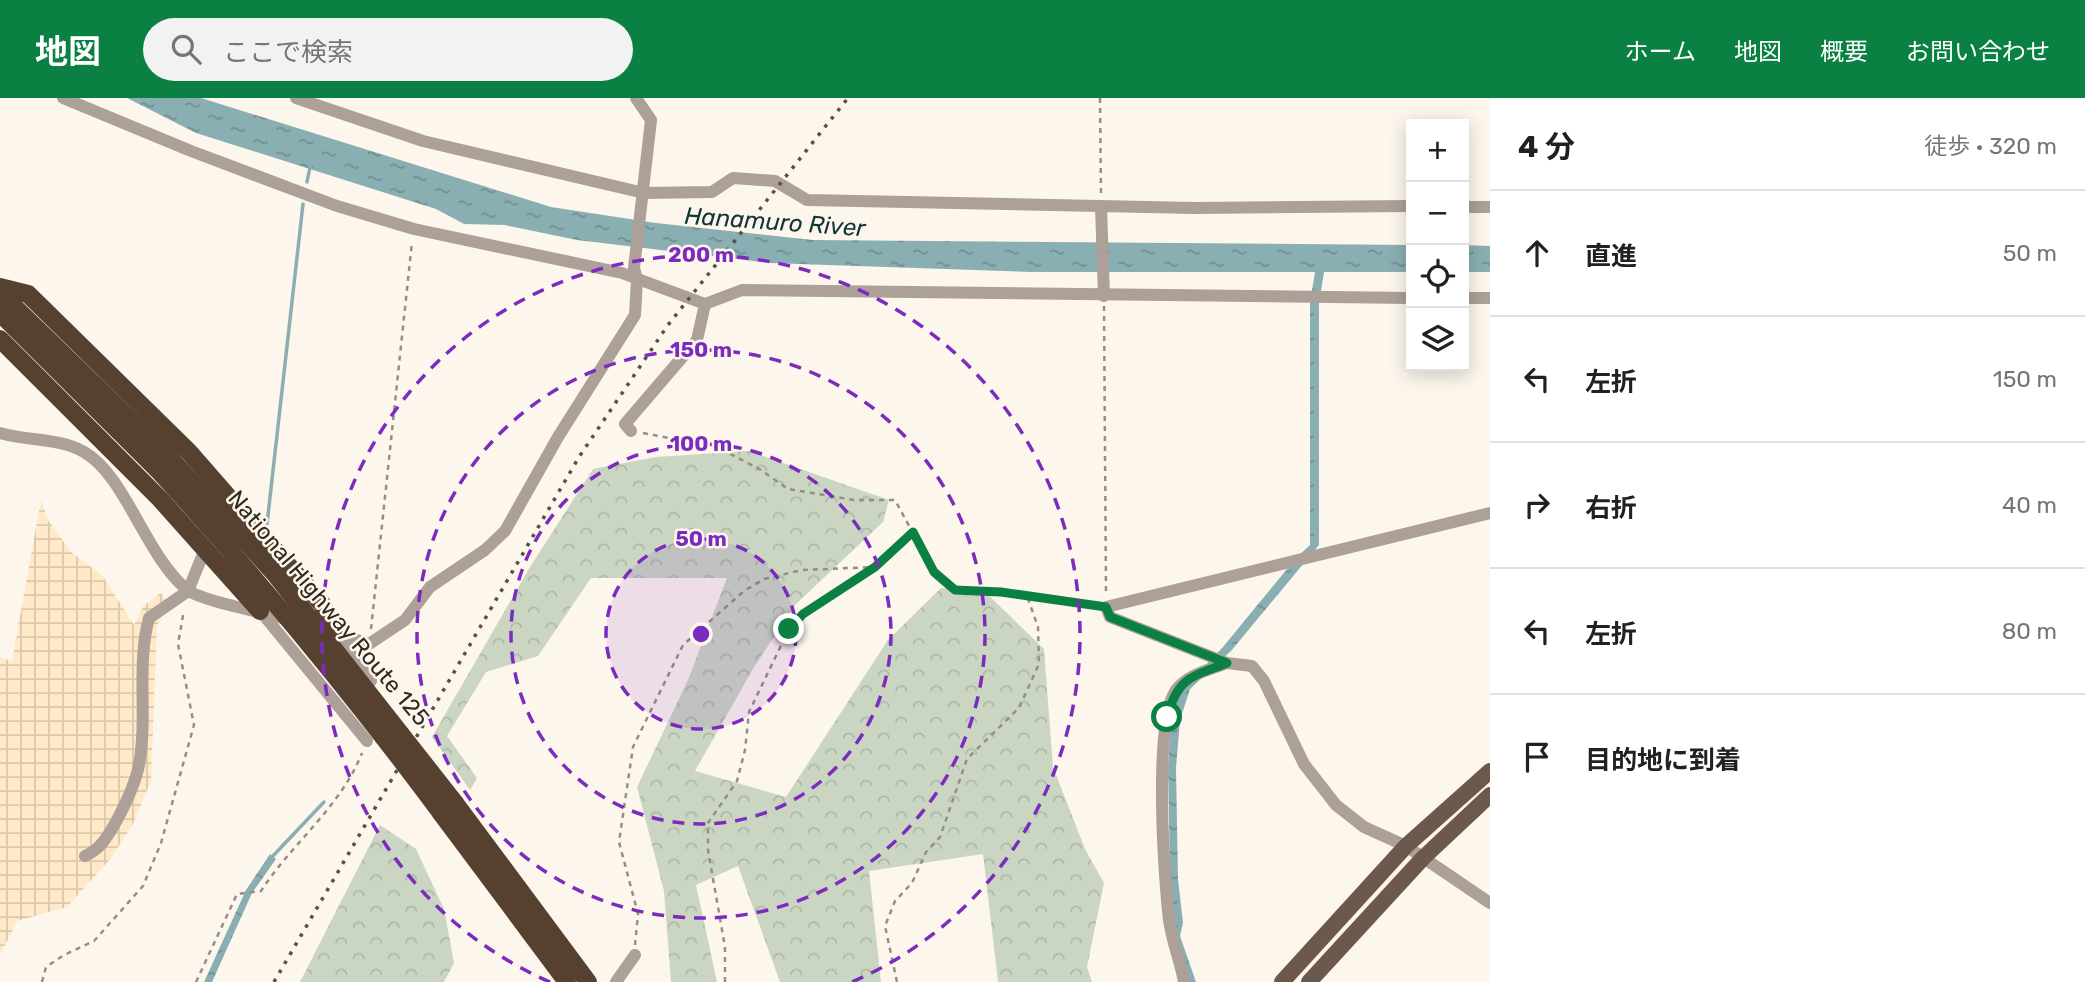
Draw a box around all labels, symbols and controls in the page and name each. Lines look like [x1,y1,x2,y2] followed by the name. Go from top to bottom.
[143,18,633,81] search box
[167,30,205,68] icon: search
[35,32,101,71] text: 地図
[223,37,353,68] text: ここで検索
[1625,38,1696,66] text: ホーム
[1734,38,1782,66] text: 地図
[1820,38,1868,66] text: 概要
[1906,38,2050,66] text: お問い合わせ
[1406,119,1469,371] map controls
[1406,119,1469,182] button: +
[1518,129,1575,165] text: 4 分
[1924,132,2057,160] text: 徒歩 · 320 m
[1406,182,1469,245] button: −
[684,202,867,242] water label: Hanamuro River
[1518,234,1556,272] icon: ahead
[2003,239,2057,267] text: 50 m
[1585,241,1637,272] text: 直進
[668,242,734,267] text: 200 m
[1406,245,1469,308] button: locate
[1406,308,1469,371] button: layers
[670,337,732,362] text: 150 m
[1518,360,1556,398] icon: left
[1993,365,2057,393] text: 150 m
[1585,367,1637,398] text: 左折
[670,431,732,456] text: 100 m
[222,485,436,731] street label: National Highway Route 125
[1518,486,1556,524] icon: right
[2002,491,2057,519] text: 40 m
[1585,493,1637,524] text: 右折
[675,526,727,551] text: 50 m
[1518,612,1556,650] icon: left
[773,613,804,644] route end
[2002,617,2057,645] text: 80 m
[1585,619,1637,650] text: 左折
[689,622,713,646] centre of rings
[1151,701,1182,732] route start
[1518,738,1556,776] icon: arrive
[1585,745,1741,776] text: 目的地に到着

